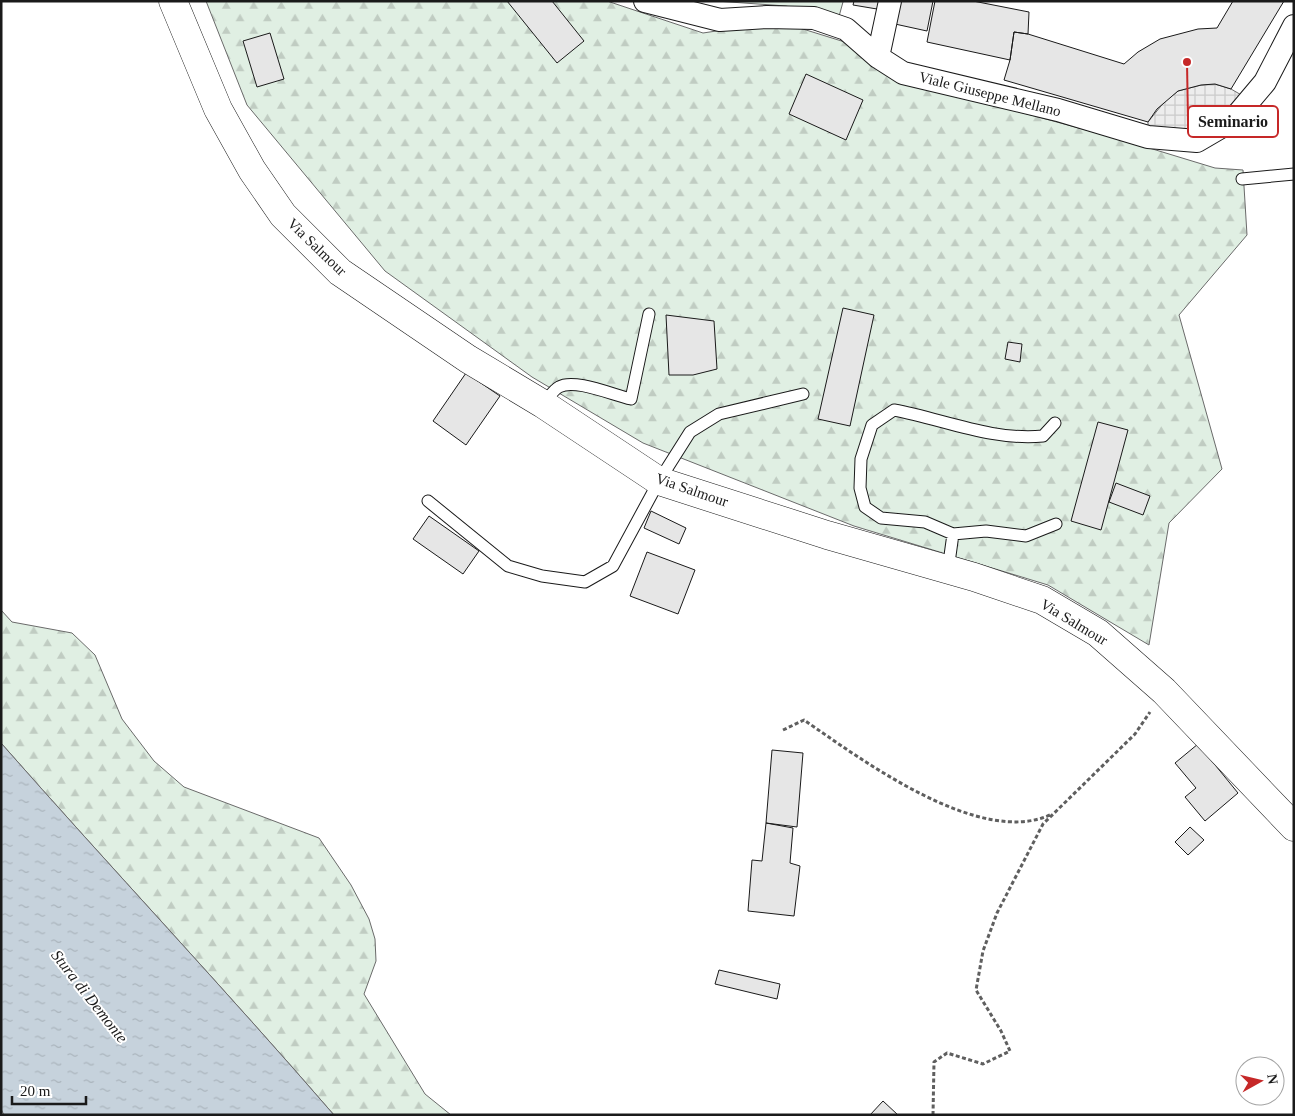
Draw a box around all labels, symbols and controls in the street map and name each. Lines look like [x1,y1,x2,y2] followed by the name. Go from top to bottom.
[917,69,1063,119] street label: Viale Giuseppe Mellano
[1188,106,1278,137] callout: Seminario
[1198,113,1268,130] text: Seminario
[284,215,350,279] street label: Via Salmour
[654,470,730,510] street label: Via Salmour
[1038,596,1110,648] street label: Via Salmour
[48,947,131,1046] water label: Stura di Demonte
[1235,1056,1285,1106] north arrow
[1264,1073,1281,1085] text: N
[12,1074,86,1106] scale bar
[20,1083,51,1099] text: 20 m

